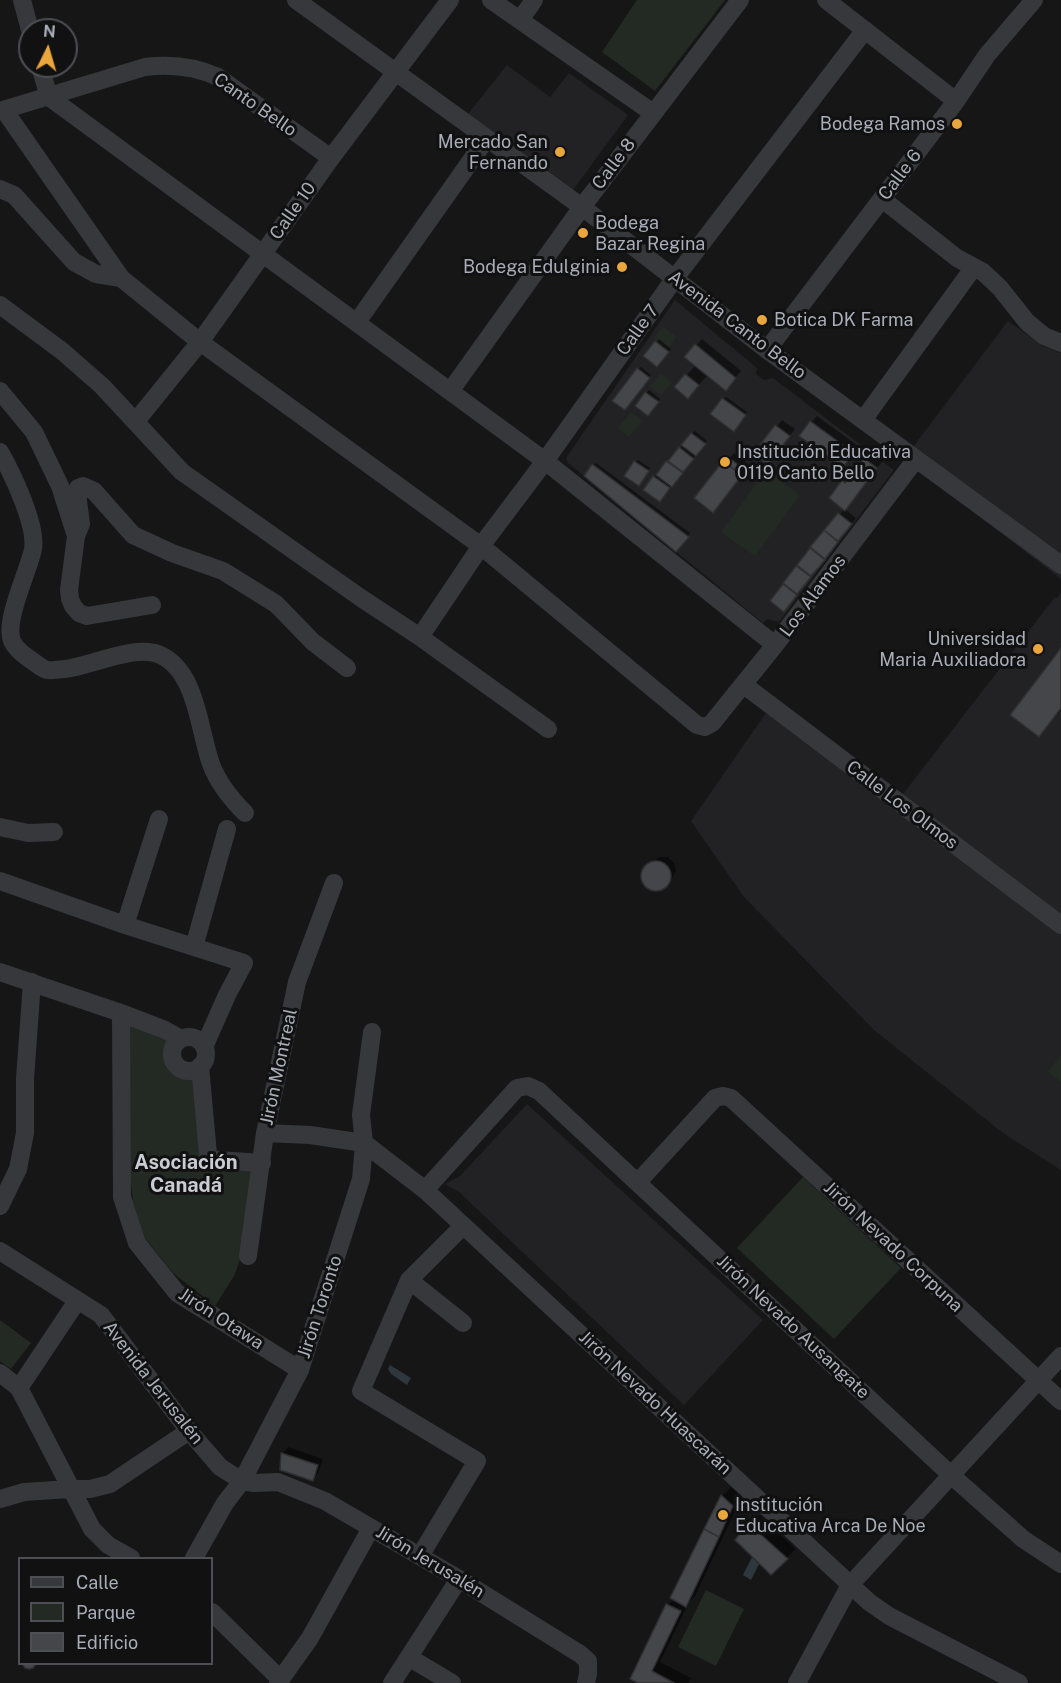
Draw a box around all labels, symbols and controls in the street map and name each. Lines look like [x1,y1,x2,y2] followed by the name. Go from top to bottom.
[18,18,78,78] north arrow
[42,22,56,42] text: N
[209,69,301,141] street label: Canto Bello
[820,113,945,135] place label: Bodega Ramos
[950,117,964,131] marker: Bodega Ramos
[438,131,548,174] place label: Mercado San Fernando
[588,134,640,194] street label: Calle 8
[553,145,567,159] marker: Mercado San Fernando
[874,145,926,205] street label: Calle 6
[265,178,321,244] street label: Calle 10
[595,212,705,254] place label: Bodega Bazar Regina
[576,226,590,240] marker: Bodega Bazar Regina
[463,256,610,278] place label: Bodega Edulginia
[615,260,629,274] marker: Bodega Edulginia
[664,266,810,384] street label: Avenida Canto Bello
[612,300,664,360] street label: Calle 7
[774,309,913,331] place label: Botica DK Farma
[755,313,769,327] marker: Botica DK Farma
[737,441,911,484] place label: Institución Educativa 0119 Canto Bello
[718,455,732,469] marker: Institución Educativa 0119 Canto Bello
[775,551,851,641] street label: Los Alamos
[879,628,1026,670] place label: Universidad Maria Auxiliadora
[1031,642,1045,656] marker: Universidad Maria Auxiliadora
[842,756,962,854] street label: Calle Los Olmos
[256,1007,302,1127] street label: Jirón Montreal
[134,1151,238,1198] district label: Asociación Canadá
[819,1177,967,1317] street label: Jirón Nevado Corpuna
[712,1251,874,1403] street label: Jirón Nevado Ausangate
[293,1253,347,1361] street label: Jirón Toronto
[174,1284,268,1354] street label: Jirón Otawa
[98,1317,208,1449] street label: Avenida Jerusalén
[574,1327,736,1479] street label: Jirón Nevado Huascarán
[735,1494,926,1537] place label: Institución Educativa Arca De Noe
[716,1508,730,1522] marker: Institución Educativa Arca De Noe
[372,1521,488,1603] street label: Jirón Jerusalén
[18,1557,213,1665] legend
[76,1572,119,1593] text: Calle
[76,1602,136,1623] text: Parque
[76,1632,138,1653] text: Edificio

